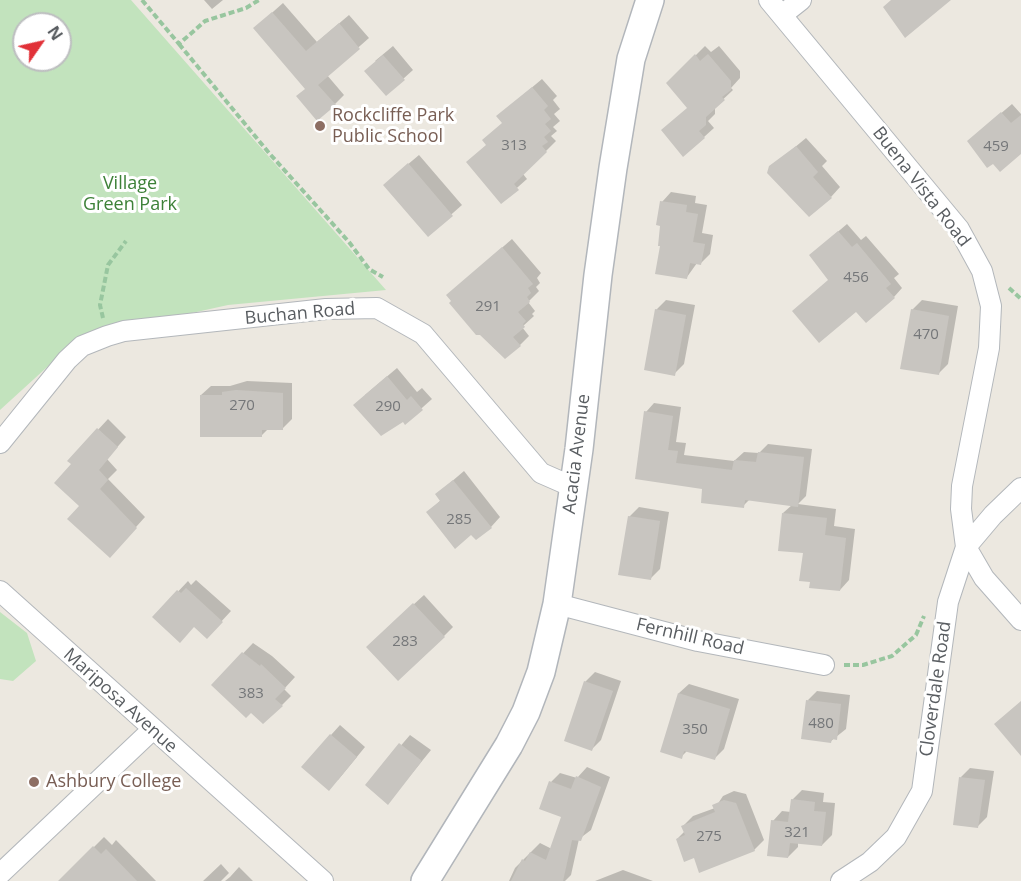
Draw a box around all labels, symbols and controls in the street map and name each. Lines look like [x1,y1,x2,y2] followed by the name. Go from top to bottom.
[12,12,72,72] north arrow
[43,22,68,45] text: N
[332,105,454,148] place label: Rockcliffe Park Public School
[313,119,327,133] marker: Rockcliffe Park Public School
[867,123,975,251] street label: Buena Vista Road
[501,137,527,155] house number: 313
[983,138,1009,156] house number: 459
[83,173,177,216] park label: Village Green Park
[843,269,869,287] house number: 456
[244,298,356,330] street label: Buchan Road
[475,298,501,316] house number: 291
[913,326,939,344] house number: 470
[559,393,595,515] street label: Acacia Avenue
[229,397,255,415] house number: 270
[375,398,401,416] house number: 290
[446,511,472,529] house number: 285
[634,614,746,660] street label: Fernhill Road
[916,620,956,758] street label: Cloverdale Road
[392,633,418,651] house number: 283
[59,644,181,758] street label: Mariposa Avenue
[238,685,264,703] house number: 383
[808,715,834,733] house number: 480
[682,721,708,739] house number: 350
[46,771,181,793] place label: Ashbury College
[27,775,41,789] marker: Ashbury College
[784,824,810,842] house number: 321
[696,828,722,846] house number: 275

